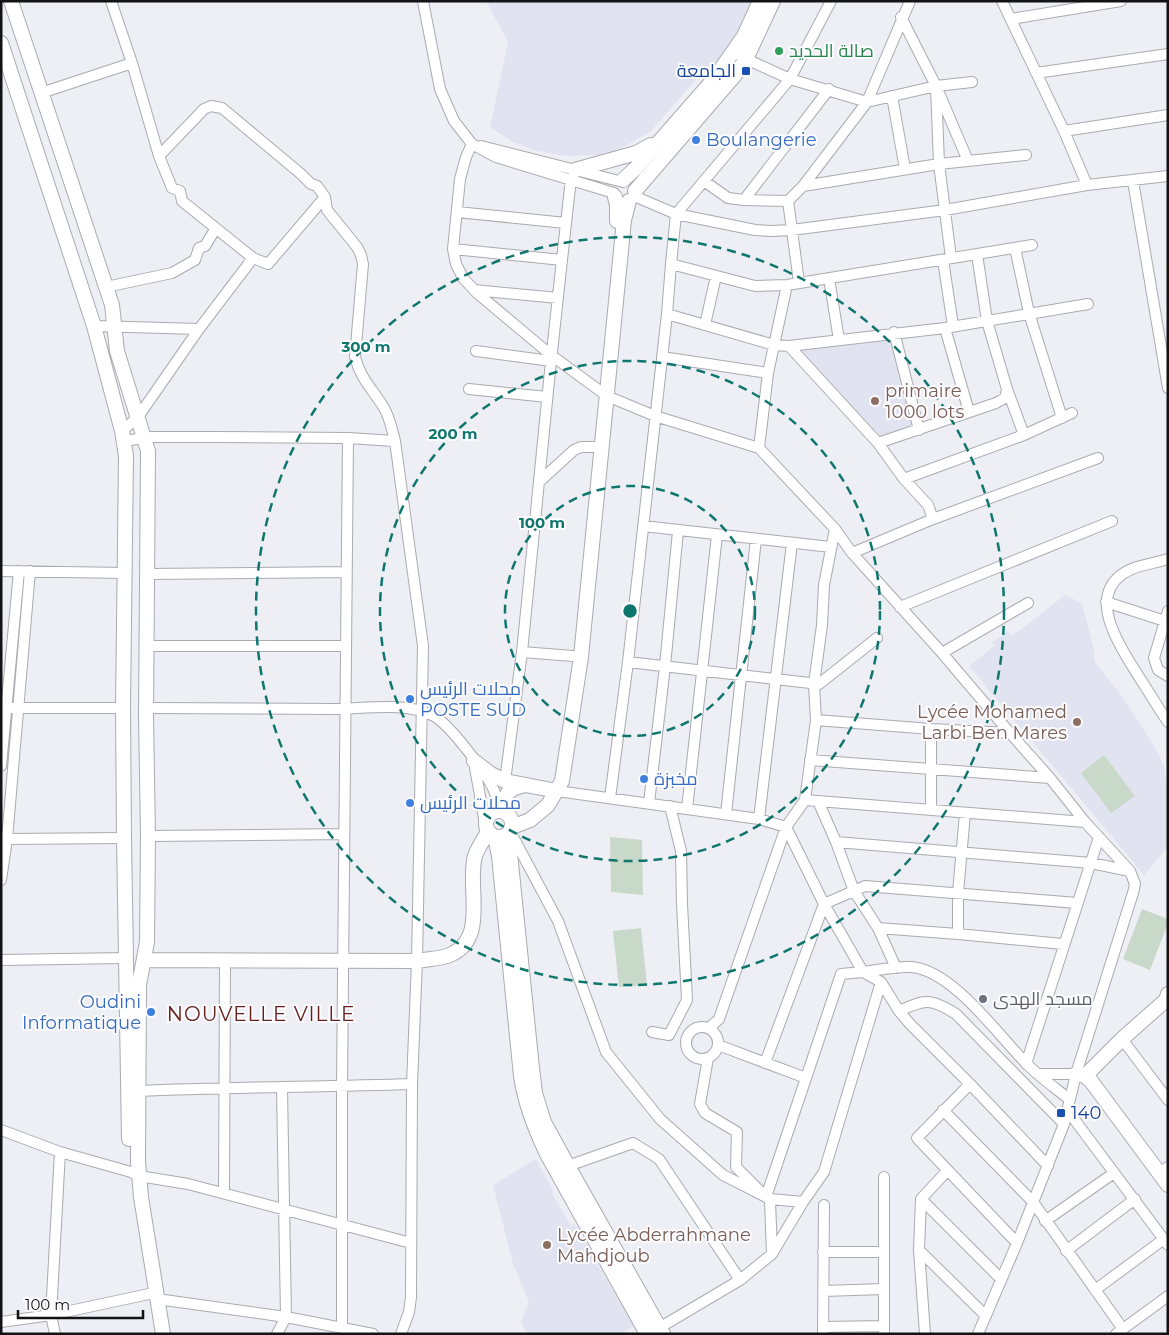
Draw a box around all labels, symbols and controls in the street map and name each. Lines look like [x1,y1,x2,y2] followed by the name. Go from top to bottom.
[789,40,874,62] place label: صالة الحديد
[773,45,785,57] marker: صالة الحديد
[677,60,736,82] place label: الجامعة
[740,65,752,77] marker: الجامعة
[706,129,817,151] place label: Boulangerie
[690,134,702,146] marker: Boulangerie
[340,337,391,356] text: 300 m
[885,380,964,423] place label: primaire 1000 lots
[869,395,881,407] marker: primaire 1000 lots
[428,424,478,443] text: 200 m
[519,513,565,532] text: 100 m
[621,602,639,620] centre of rings
[420,678,526,721] place label: محلات الرئيس POSTE SUD
[404,693,416,705] marker: محلات الرئيس POSTE SUD
[917,701,1067,744] place label: Lycée Mohamed Larbi Ben Mares
[1071,716,1083,728] marker: Lycée Mohamed Larbi Ben Mares
[654,768,698,790] place label: مخبزة
[638,773,650,785] marker: مخبزة
[420,792,521,814] place label: محلات الرئيس
[404,797,416,809] marker: محلات الرئيس
[993,988,1093,1010] place label: مسجد الهدى
[22,991,141,1034] place label: Oudini Informatique
[977,993,989,1005] marker: مسجد الهدى
[167,1002,355,1026] district label: NOUVELLE VILLE
[145,1006,157,1018] marker: Oudini Informatique
[1071,1102,1101,1124] place label: 140
[1055,1107,1067,1119] marker: 140
[557,1224,751,1267] place label: Lycée Abderrahmane Mahdjoub
[541,1239,553,1251] marker: Lycée Abderrahmane Mahdjoub
[18,1288,142,1320] scale bar
[25,1295,70,1314] text: 100 m

